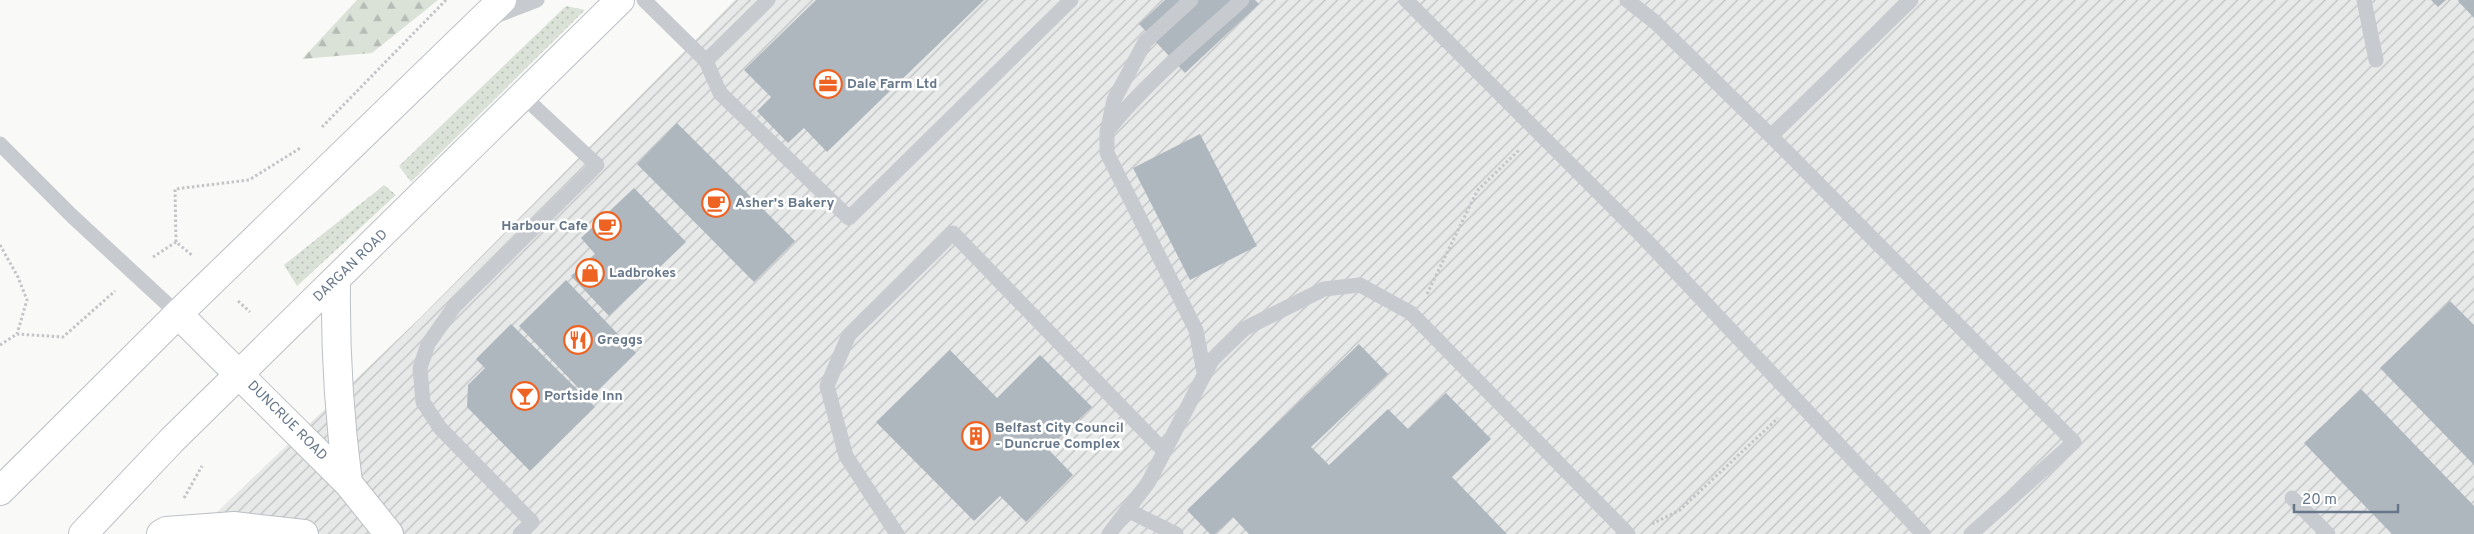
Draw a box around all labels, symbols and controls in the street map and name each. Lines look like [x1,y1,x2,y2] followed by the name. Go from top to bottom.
[813,69,843,99] office icon: Dale Farm Ltd
[847,76,937,93] place label: Dale Farm Ltd
[701,188,731,218] cafe icon: Asher's Bakery
[735,195,835,212] place label: Asher's Bakery
[592,211,622,241] cafe icon: Harbour Cafe
[501,218,588,235] place label: Harbour Cafe
[310,226,392,306] street label: DARGAN ROAD
[575,258,605,288] shop icon: Ladbrokes
[609,265,676,282] place label: Ladbrokes
[563,325,593,355] restaurant icon: Greggs
[597,332,643,349] place label: Greggs
[243,377,331,465] street label: DUNCRUE ROAD
[510,381,540,411] bar icon: Portside Inn
[544,388,623,405] place label: Portside Inn
[995,420,1124,453] place label: Belfast City Council - Duncrue Complex
[961,421,991,451] building icon: Belfast City Council - Duncrue Complex
[2294,482,2398,514] scale bar
[2302,491,2337,510] text: 20 m

